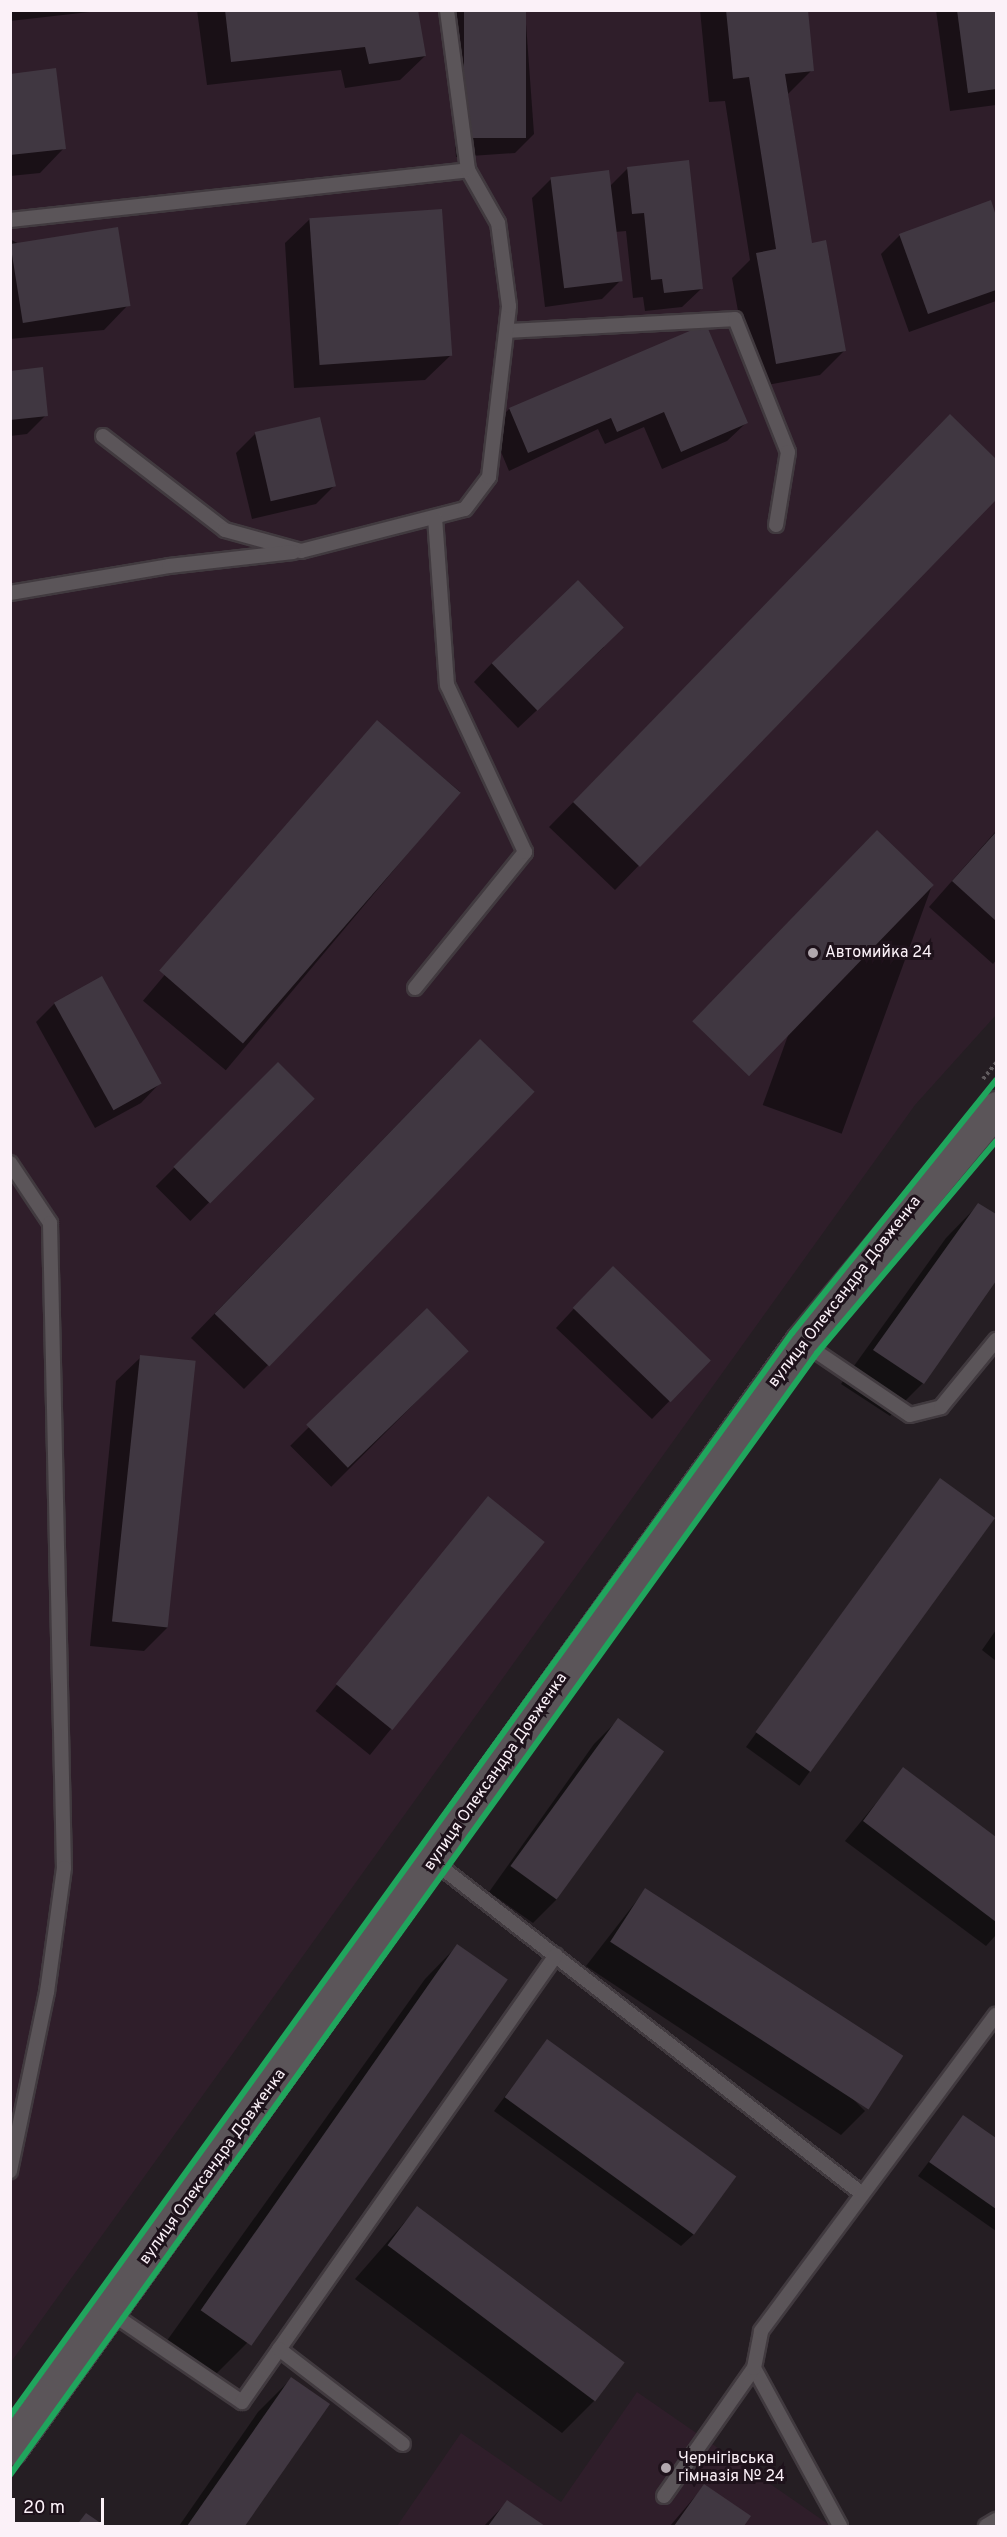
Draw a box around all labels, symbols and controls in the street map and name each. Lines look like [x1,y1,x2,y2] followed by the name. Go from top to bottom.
[825,943,932,963] place label: Автомийка 24
[806,946,820,960] marker: Автомийка 24
[764,1193,926,1391] street label: вулиця Олександра Довженка
[420,1669,572,1875] street label: вулиця Олександра Довженка
[136,2066,290,2268] street label: вулиця Олександра Довженка
[678,2449,785,2487] place label: Чернігівська гімназія № 24
[659,2461,673,2475] marker: Чернігівська гімназія № 24
[15,2486,106,2524] scale bar
[23,2497,65,2520] text: 20 m

